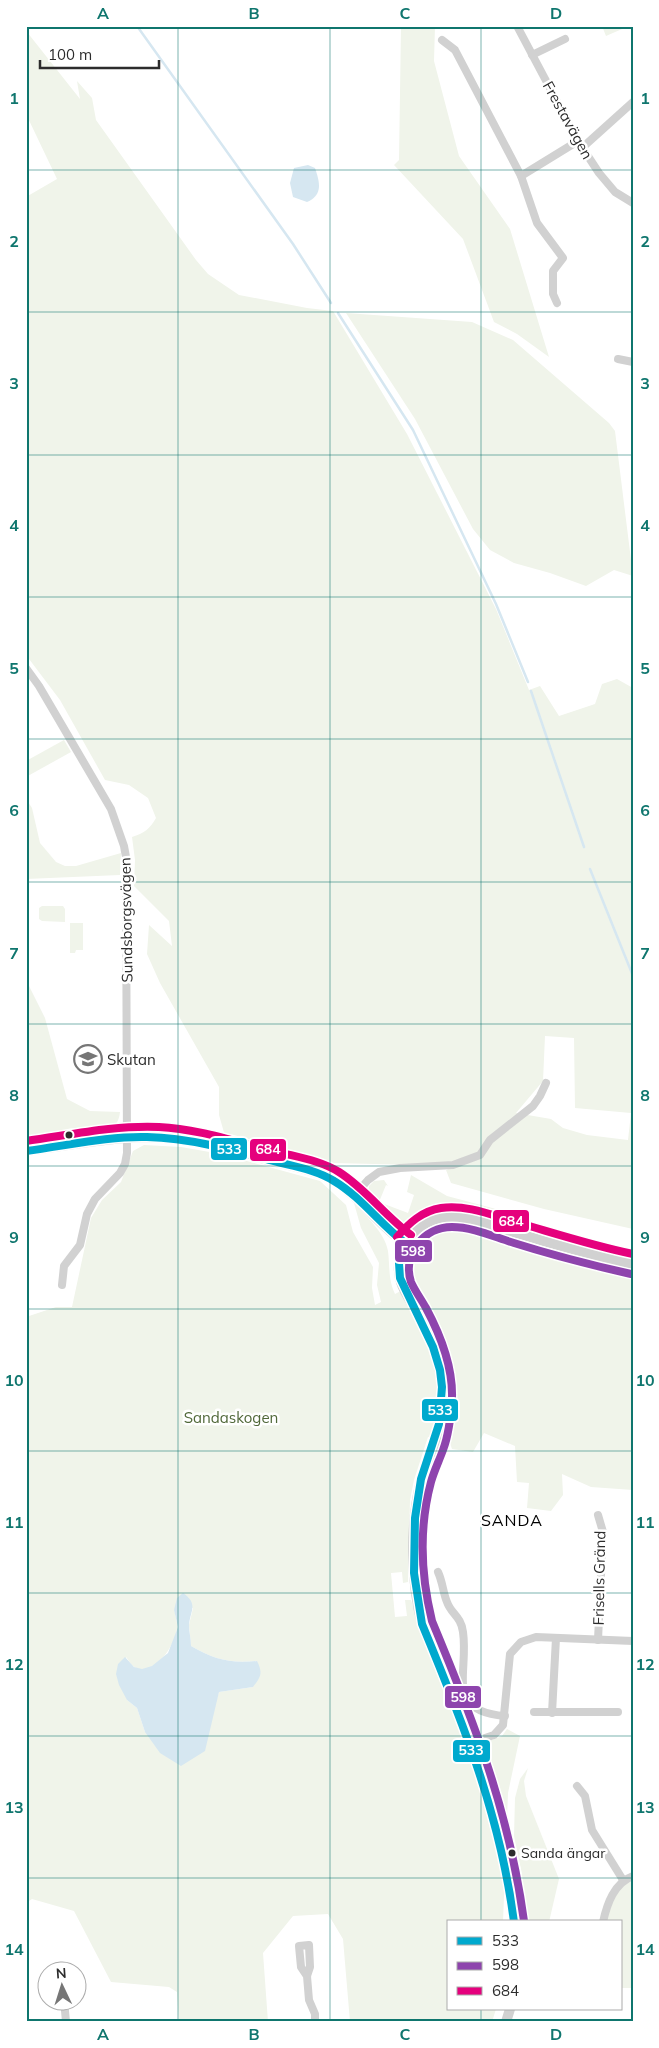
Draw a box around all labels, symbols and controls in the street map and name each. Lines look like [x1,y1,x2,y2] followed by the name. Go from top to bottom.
[97,3,109,23] text: A
[248,3,260,23] text: B
[400,3,411,23] text: C
[550,3,562,23] text: D
[40,38,159,70] scale bar
[48,45,92,64] text: 100 m
[539,78,597,162] street label: Frestavägen
[9,88,19,108] text: 1
[640,88,650,108] text: 1
[9,231,19,251] text: 2
[640,231,650,251] text: 2
[9,373,19,393] text: 3
[640,373,650,393] text: 3
[9,515,19,535] text: 4
[640,515,650,535] text: 4
[9,658,19,678] text: 5
[640,658,650,678] text: 5
[9,800,19,820] text: 6
[640,800,650,820] text: 6
[115,857,137,983] street label: Sundsborgsvägen
[9,943,19,963] text: 7
[640,943,650,963] text: 7
[73,1044,103,1074] school or university icon: Skutan
[107,1050,156,1069] place label: Skutan
[9,1085,19,1105] text: 8
[640,1085,650,1105] text: 8
[64,1130,74,1140] unlabelled marker
[210,1137,248,1161] line badge: 533
[249,1138,287,1162] line badge: 684
[216,1140,242,1158] text: 533
[255,1140,281,1158] text: 684
[492,1209,530,1233] line badge: 684
[498,1212,524,1230] text: 684
[9,1227,19,1247] text: 9
[640,1227,650,1247] text: 9
[394,1239,433,1263] line badge: 598
[400,1242,426,1260] text: 598
[4,1370,24,1390] text: 10
[635,1370,655,1390] text: 10
[421,1398,459,1422] line badge: 533
[427,1401,453,1419] text: 533
[184,1408,278,1427] park label: Sandaskogen
[481,1510,543,1530] district label: SANDA
[4,1512,24,1532] text: 11
[635,1512,655,1532] text: 11
[589,1531,609,1625] street label: Frisells Gränd
[4,1654,24,1674] text: 12
[635,1654,655,1674] text: 12
[444,1685,482,1709] line badge: 598
[450,1688,476,1706] text: 598
[452,1739,491,1763] line badge: 533
[458,1741,484,1759] text: 533
[4,1797,24,1817] text: 13
[635,1797,655,1817] text: 13
[521,1844,606,1862] place label: Sanda ängar
[507,1848,517,1858] marker: Sanda ängar
[447,1920,622,2010] legend
[492,1931,519,1950] text: 533
[4,1939,24,1959] text: 14
[635,1939,655,1959] text: 14
[492,1955,519,1974] text: 598
[38,1960,88,2010] north arrow
[55,1964,67,1982] text: N
[492,1981,519,2000] text: 684
[97,2024,109,2044] text: A
[248,2024,260,2044] text: B
[400,2024,411,2044] text: C
[550,2024,562,2044] text: D

